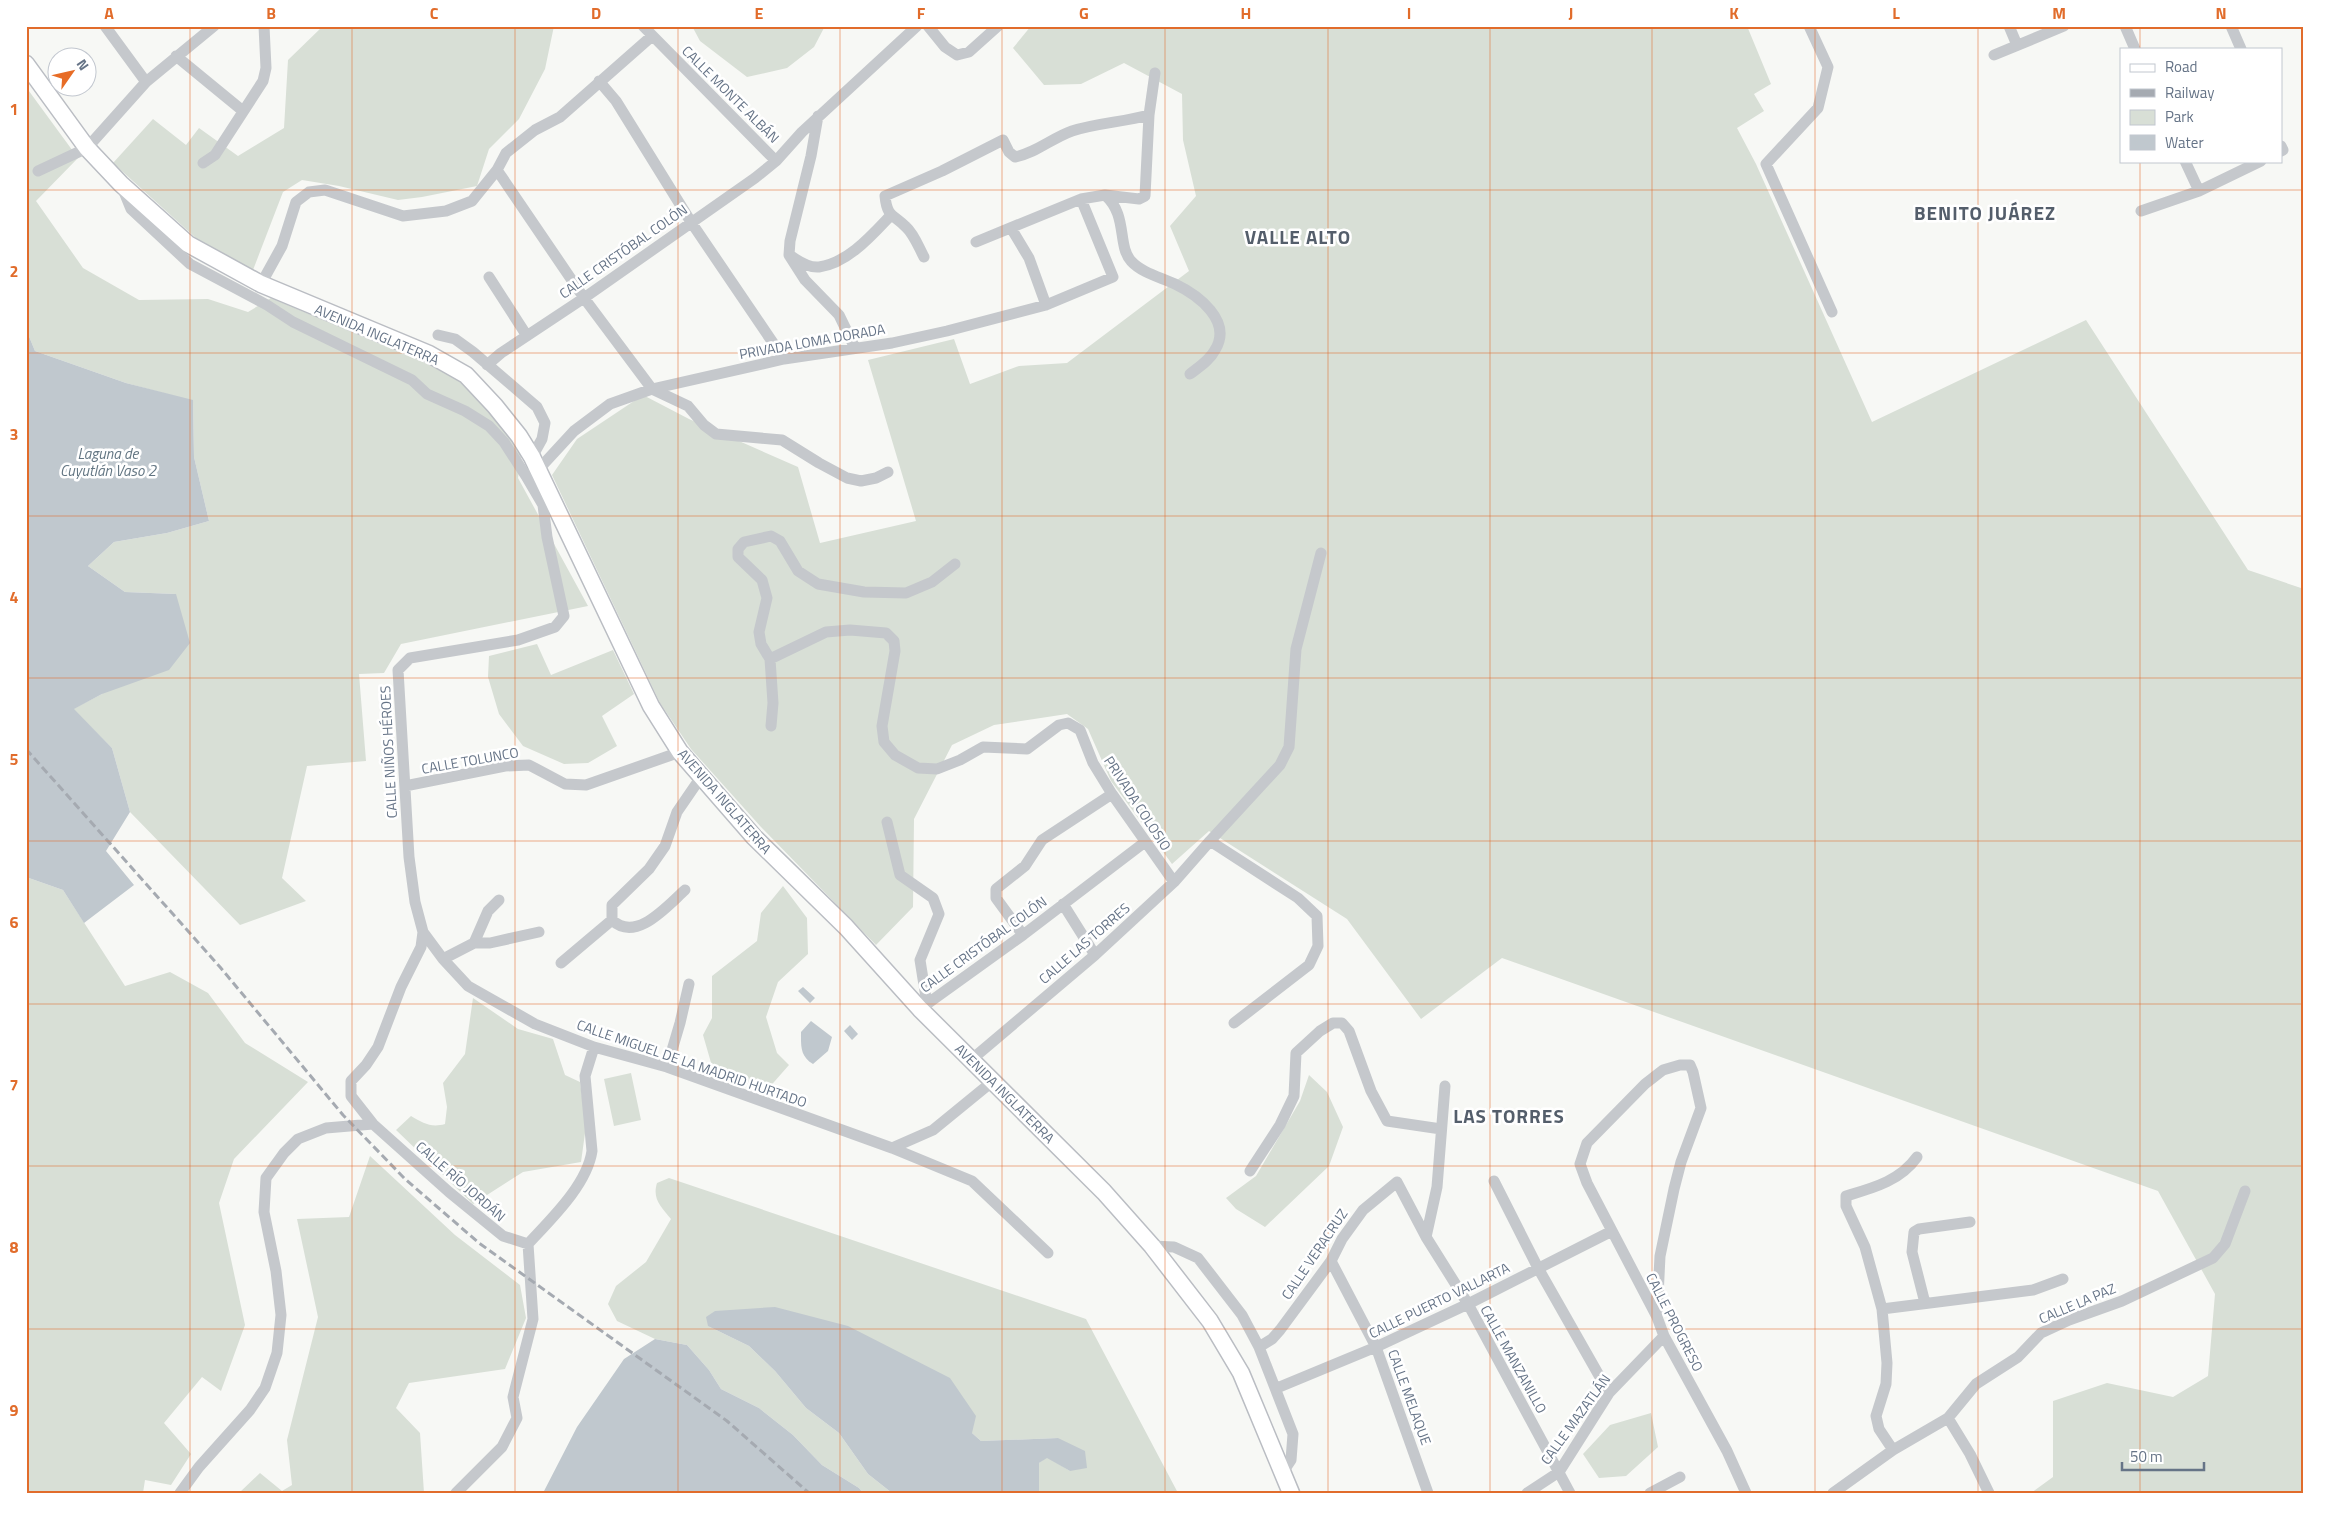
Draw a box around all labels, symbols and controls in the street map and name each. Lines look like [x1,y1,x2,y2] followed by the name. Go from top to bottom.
[104,1,114,25] text: A
[266,1,276,25] text: B
[430,1,439,25] text: C
[591,1,601,25] text: D
[755,1,764,25] text: E
[917,1,926,25] text: F
[1079,1,1089,25] text: G
[1241,1,1251,25] text: H
[1407,1,1411,25] text: I
[1569,1,1573,25] text: J
[1729,1,1739,25] text: K
[1892,1,1900,25] text: L
[2052,1,2066,25] text: M
[2215,1,2227,25] text: N
[678,41,784,147] street label: CALLE MONTE ALBÁN
[48,48,98,98] north arrow
[2120,48,2282,162] legend
[72,55,95,74] text: N
[2165,55,2197,78] text: Road
[2165,81,2215,104] text: Railway
[10,97,18,121] text: 1
[2165,105,2194,128] text: Park
[2165,131,2204,154] text: Water
[1914,198,2056,227] district label: BENITO JUÁREZ
[555,199,691,303] street label: CALLE CRISTÓBAL COLÓN
[1245,222,1351,251] district label: VALLE ALTO
[10,259,18,283] text: 2
[311,298,443,370] street label: AVENIDA INGLATERRA
[737,318,887,364] street label: PRIVADA LOMA DORADA
[10,422,18,446] text: 3
[60,442,157,482] water label: Laguna de Cuyutlán Vaso 2
[10,585,19,609] text: 4
[374,685,402,819] street label: CALLE NIÑOS HÉROES
[420,741,520,779] street label: CALLE TOLUNCO
[673,744,777,859] street label: AVENIDA INGLATERRA
[10,747,19,771] text: 5
[1099,751,1177,855] street label: PRIVADA COLOSIO
[915,891,1051,997] street label: CALLE CRISTÓBAL COLÓN
[1034,897,1134,989] street label: CALLE LAS TORRES
[10,910,19,934] text: 6
[574,1014,810,1112] street label: CALLE MIGUEL DE LA MADRID HURTADO
[950,1038,1060,1148] street label: AVENIDA INGLATERRA
[10,1073,18,1097] text: 7
[1453,1101,1565,1130] district label: LAS TORRES
[411,1136,511,1226] street label: CALLE RÍO JORDÁN
[1276,1204,1352,1304] street label: CALLE VERACRUZ
[10,1235,19,1259] text: 8
[1365,1256,1514,1343] street label: CALLE PUERTO VALLARTA
[1641,1269,1709,1375] street label: CALLE PROGRESO
[2035,1277,2119,1329] street label: CALLE LA PAZ
[1476,1301,1552,1417] street label: CALLE MANZANILLO
[1383,1346,1437,1448] street label: CALLE MELAQUE
[1535,1369,1615,1469] street label: CALLE MAZATLÁN
[10,1398,19,1422] text: 9
[2122,1439,2205,1471] scale bar
[2130,1445,2163,1468] text: 50 m

